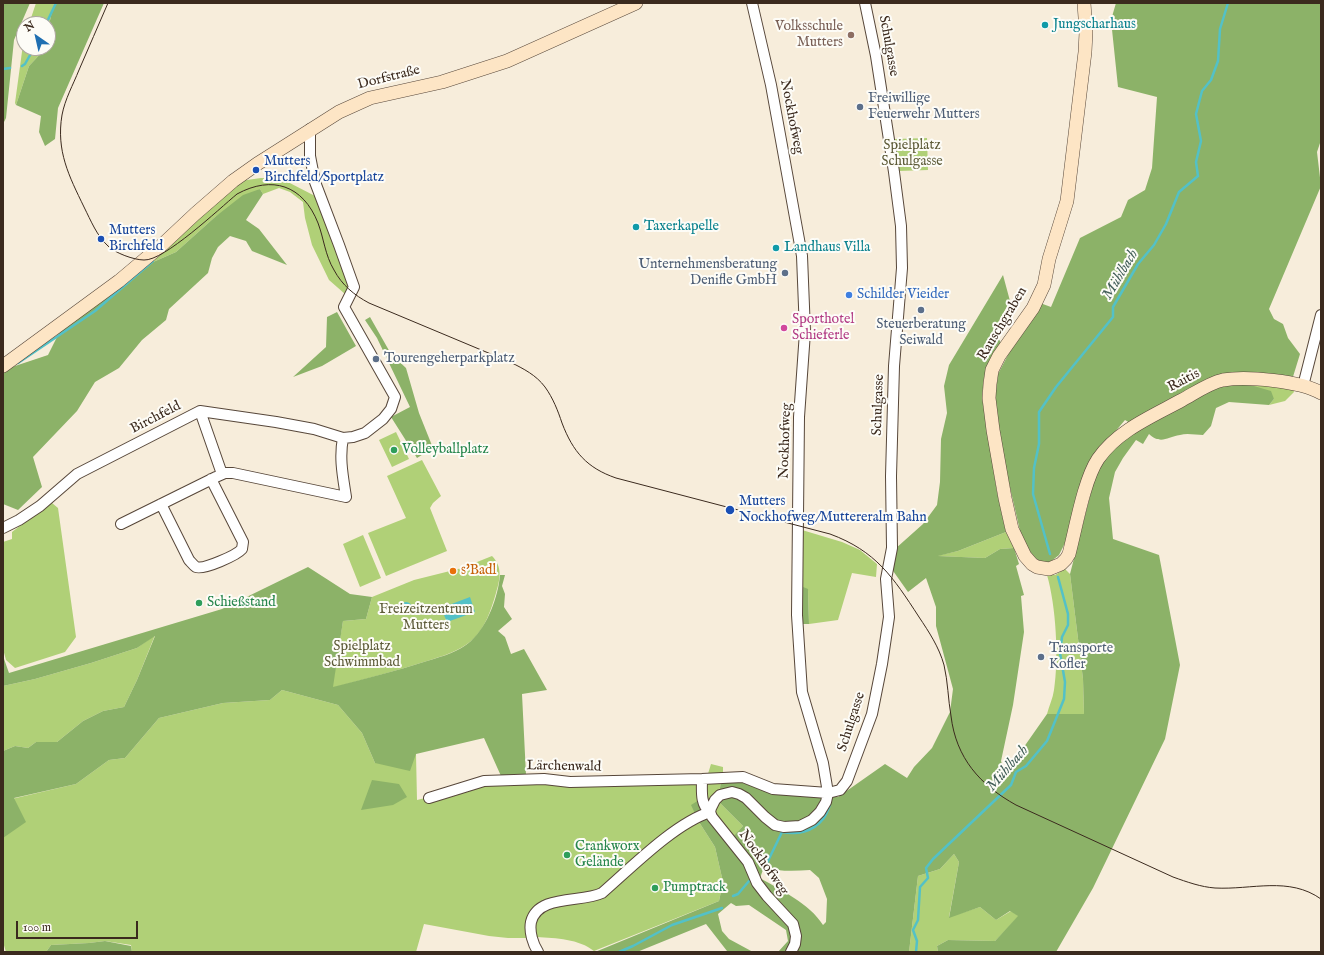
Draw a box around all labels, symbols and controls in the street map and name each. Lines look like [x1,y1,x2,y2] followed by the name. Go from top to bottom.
[874,14,902,78] street label: Schulgasse
[16,16,56,56] north arrow
[1053,17,1136,33] place label: Jungscharhaus
[22,18,38,35] text: N
[775,19,843,52] place label: Volksschule Mutters
[1040,20,1050,30] marker: Jungscharhaus
[846,30,856,40] marker: Volksschule Mutters
[356,62,422,94] street label: Dorfstraße
[776,78,806,156] street label: Nockhofweg
[868,91,980,124] place label: Freiwillige Feuerwehr Mutters
[855,102,865,112] marker: Freiwillige Feuerwehr Mutters
[881,138,943,170] park label: Spielplatz Schulgasse
[264,154,384,186] place label: Mutters Birchfeld/Sportplatz
[251,165,261,175] marker: Mutters Birchfeld/Sportplatz
[644,219,719,235] place label: Taxerkapelle
[631,222,641,232] marker: Taxerkapelle
[109,223,163,256] place label: Mutters Birchfeld
[96,234,106,244] marker: Mutters Birchfeld
[784,240,870,256] place label: Landhaus Villa
[771,243,781,253] marker: Landhaus Villa
[1099,247,1143,303] water label: Mühlbach
[639,257,777,290] place label: Unternehmensberatung Denifle GmbH
[780,268,790,278] marker: Unternehmensberatung Denifle GmbH
[975,284,1031,364] street label: Rauschgraben
[857,287,949,303] place label: Schilder Vieider
[844,290,854,300] marker: Schilder Vieider
[916,305,926,315] marker: Steuerberatung Seiwald
[792,312,854,344] place label: Sporthotel Schieferle
[876,317,966,350] place label: Steuerberatung Seiwald
[779,323,789,333] marker: Sporthotel Schieferle
[384,351,515,367] place label: Tourengeherparkplatz
[371,354,381,364] marker: Tourengeherparkplatz
[1165,366,1203,396] street label: Raitis
[870,374,888,436] street label: Schulgasse
[128,398,184,438] street label: Birchfeld
[776,403,796,479] street label: Nockhofweg
[402,442,489,458] place label: Volleyballplatz
[389,445,399,455] marker: Volleyballplatz
[739,494,927,526] place label: Mutters Nockhofweg/Muttereralm Bahn
[724,504,736,516] marker: Mutters Nockhofweg/Muttereralm Bahn
[461,563,496,579] place label: s'Badl
[448,566,458,576] marker: s'Badl
[207,595,276,611] place label: Schießstand
[194,598,204,608] marker: Schießstand
[379,602,473,634] park label: Freizeitzentrum Mutters
[324,639,400,672] park label: Spielplatz Schwimmbad
[1049,641,1113,674] place label: Transporte Kofler
[1036,652,1046,662] marker: Transporte Kofler
[834,690,870,754] street label: Schulgasse
[983,742,1033,796] water label: Mühlbach
[526,758,602,776] street label: Lärchenwald
[734,827,792,899] street label: Nockhofweg
[575,839,640,872] place label: Crankworx Gelände
[562,850,572,860] marker: Crankworx Gelände
[663,880,726,896] place label: Pumptrack
[650,883,660,893] marker: Pumptrack
[18,913,140,939] scale bar
[23,920,51,935] text: 100 m

